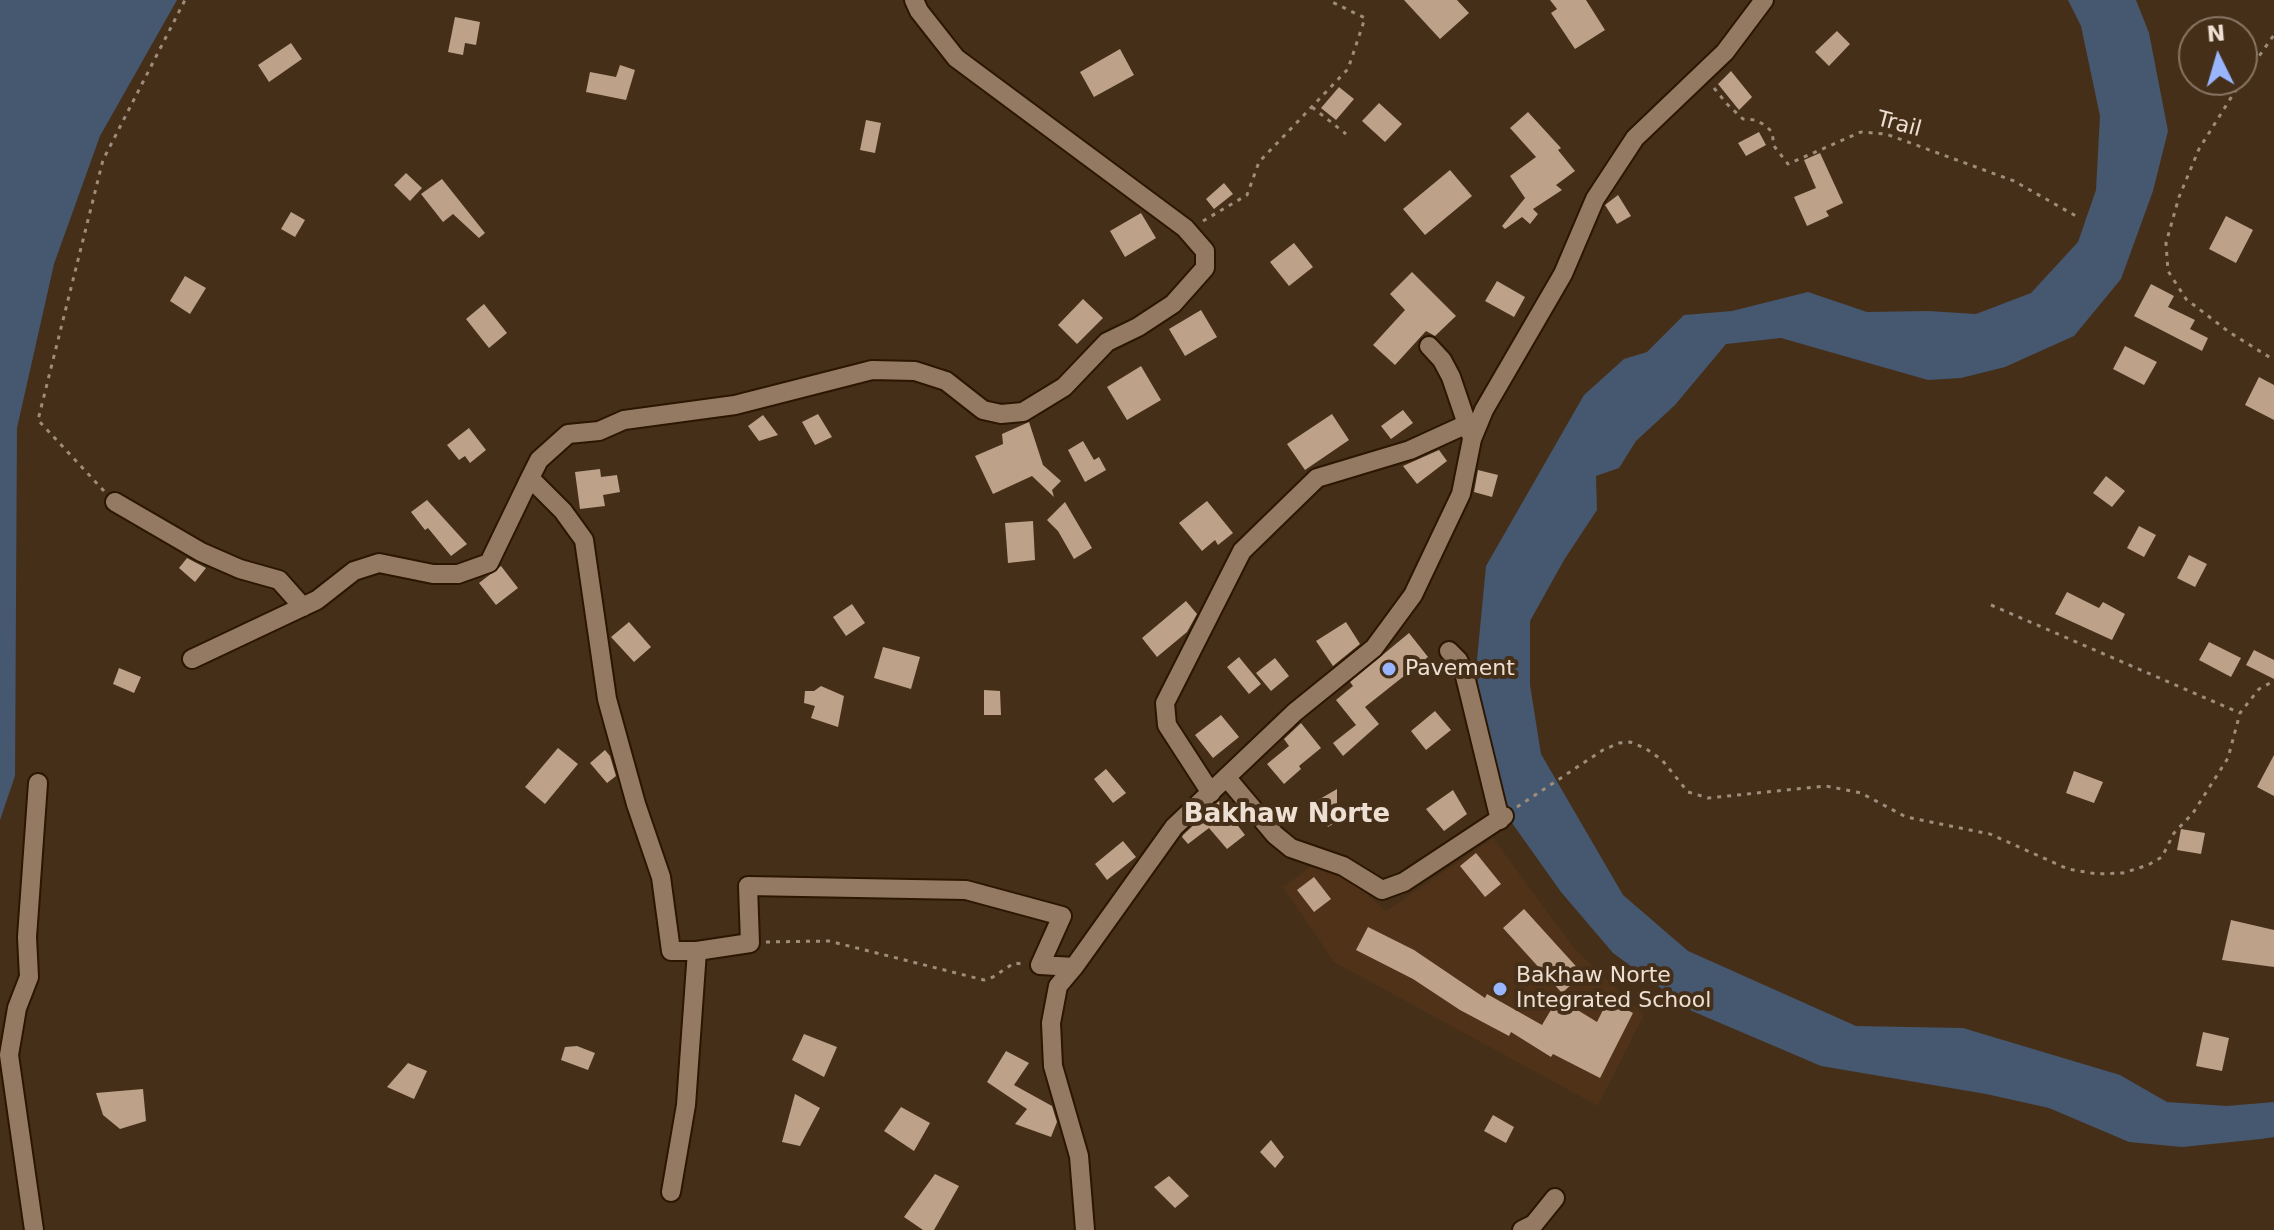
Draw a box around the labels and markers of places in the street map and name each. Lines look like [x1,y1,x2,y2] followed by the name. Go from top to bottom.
[1405,656,1515,682] place label: Pavement
[1380,660,1398,678] marker: Pavement
[1516,963,1711,1014] place label: Bakhaw Norte Integrated School
[1491,980,1509,998] marker: Bakhaw Norte Integrated School

